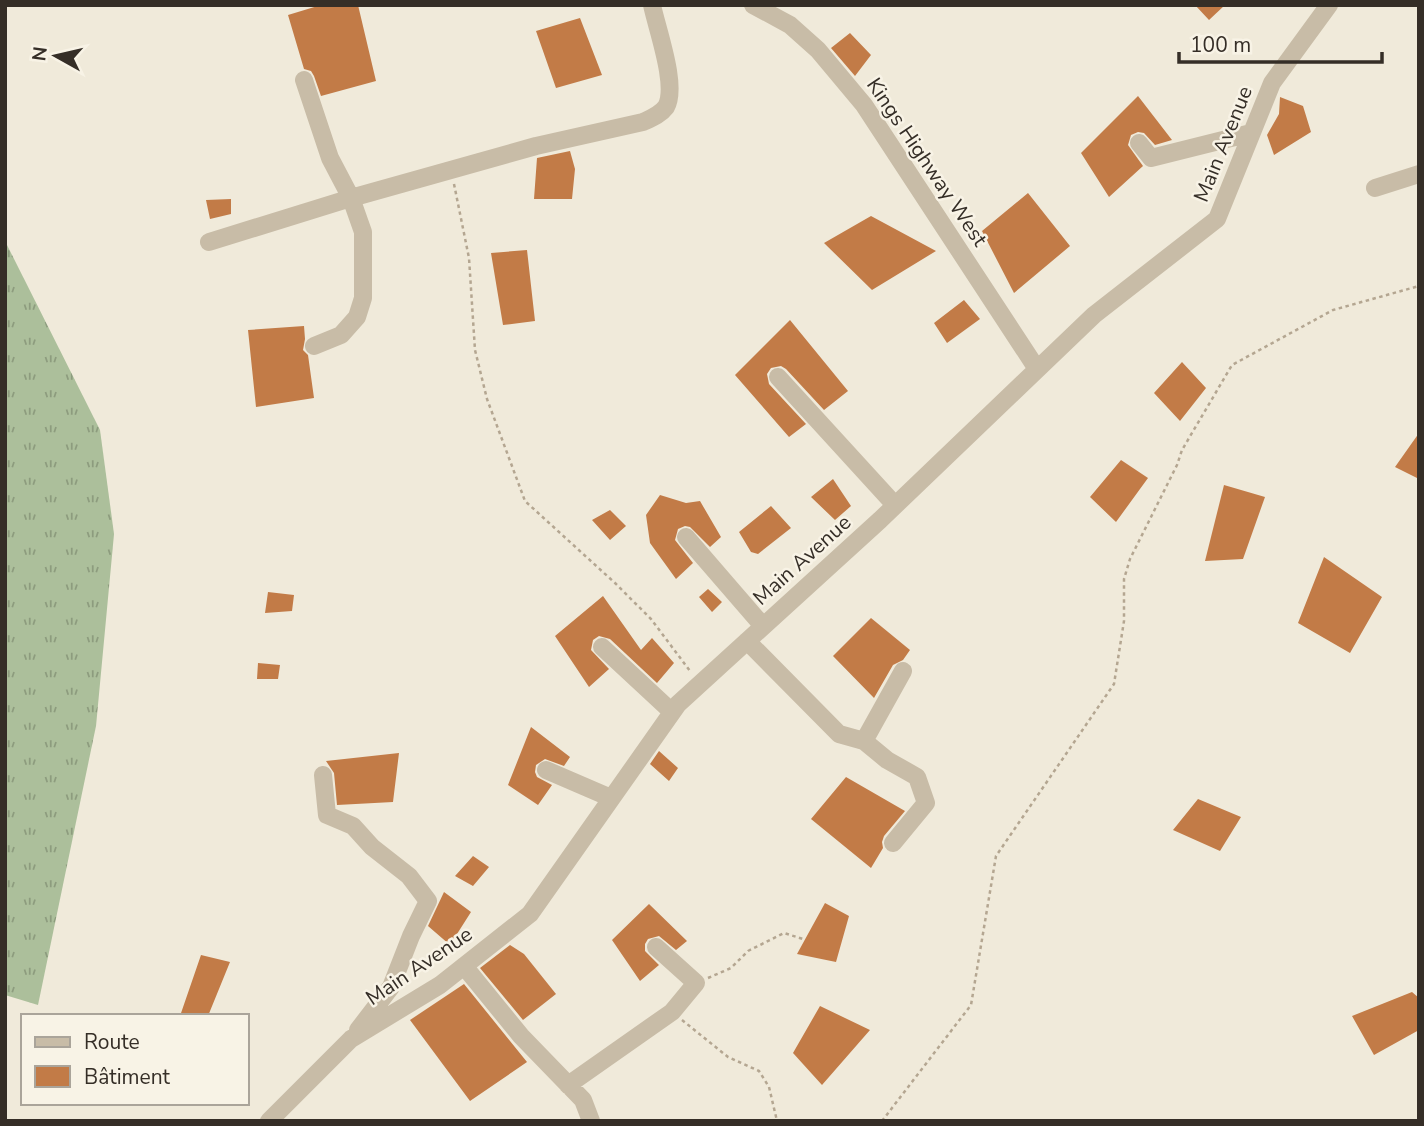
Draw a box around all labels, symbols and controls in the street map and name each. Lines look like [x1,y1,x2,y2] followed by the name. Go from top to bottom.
[21,21,91,91] north arrow
[1179,21,1382,65] scale bar
[1190,31,1251,59] text: 100 m
[26,45,54,63] text: N
[860,72,994,252] street label: Kings Highway West
[1187,82,1259,206] street label: Main Avenue
[747,509,857,611] street label: Main Avenue
[360,920,478,1012] street label: Main Avenue
[21,1014,248,1105] legend
[84,1028,140,1056] text: Route
[84,1063,171,1091] text: Bâtiment

